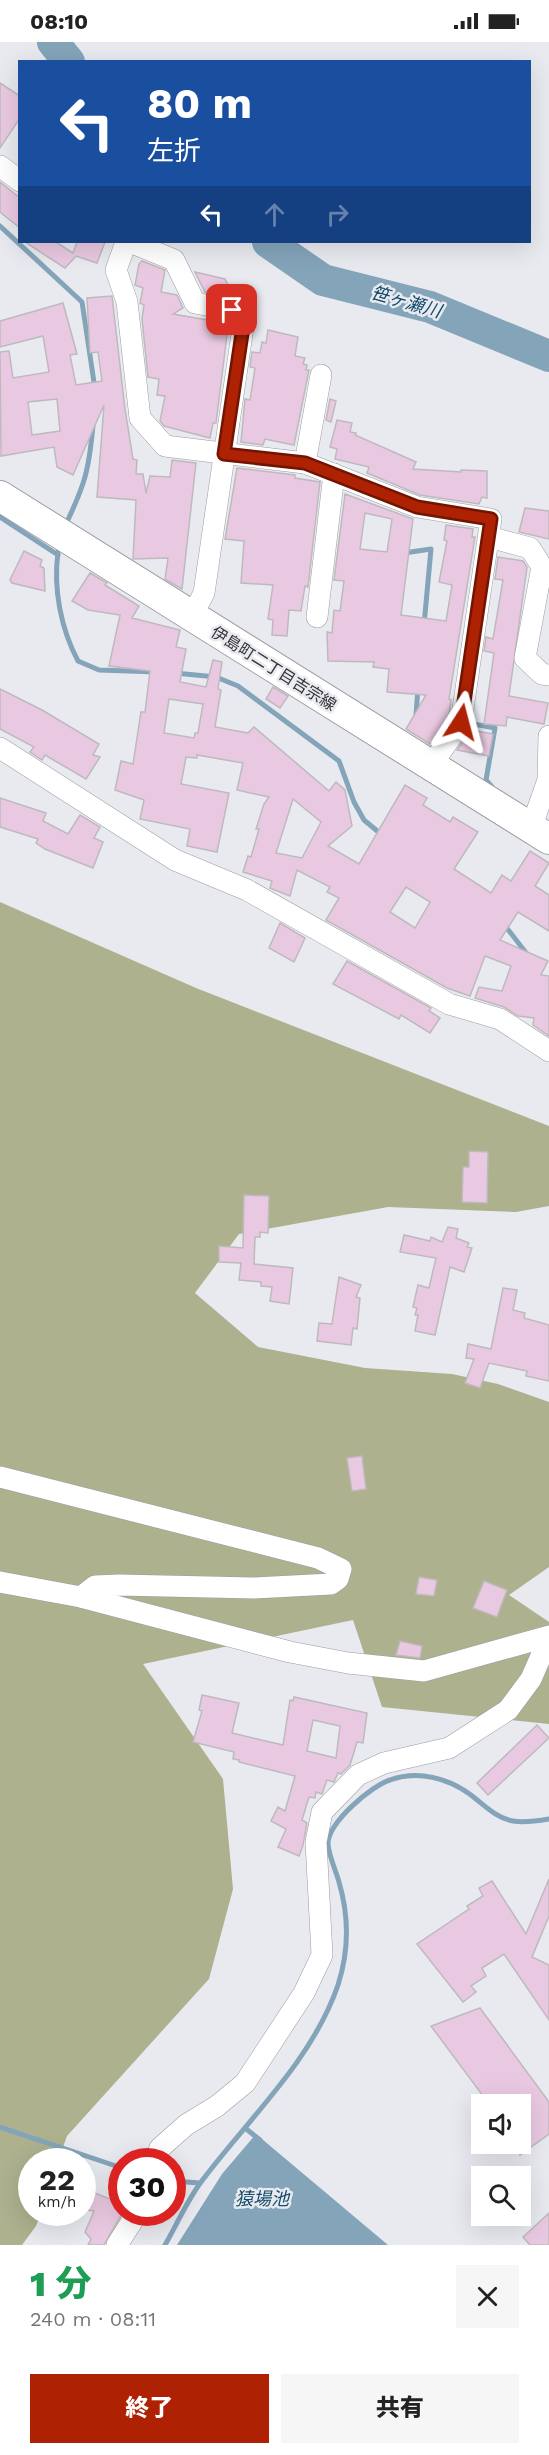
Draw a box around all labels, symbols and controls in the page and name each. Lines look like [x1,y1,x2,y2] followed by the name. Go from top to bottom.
[30,9,88,34] text: 08:10
[147,79,252,128] text: 80 m
[48,84,126,162] icon: left
[147,135,201,167] text: 左折
[195,198,228,231] icon: left
[258,198,291,231] icon: ahead
[321,198,354,231] icon: right
[369,282,446,322] water label: 笹ヶ瀬川
[206,284,257,335] pin
[215,293,248,326] icon: arrive
[208,622,340,715] street label: 伊島町二丁目吉宗線
[429,690,493,754] position arrow
[471,2094,531,2226] map controls
[471,2094,531,2154] button: sound
[108,2148,186,2226] speed limit sign: 30
[39,2162,75,2197] text: 22
[471,2166,531,2226] button: search
[235,2188,291,2209] water label: 猿場池
[38,2193,76,2211] text: km/h
[30,2263,92,2305] text: 1 分
[456,2265,519,2328] button: close
[30,2307,156,2331] text: 240 m · 08:11
[30,2374,269,2443] button: 終了
[281,2374,519,2443] button: 共有

